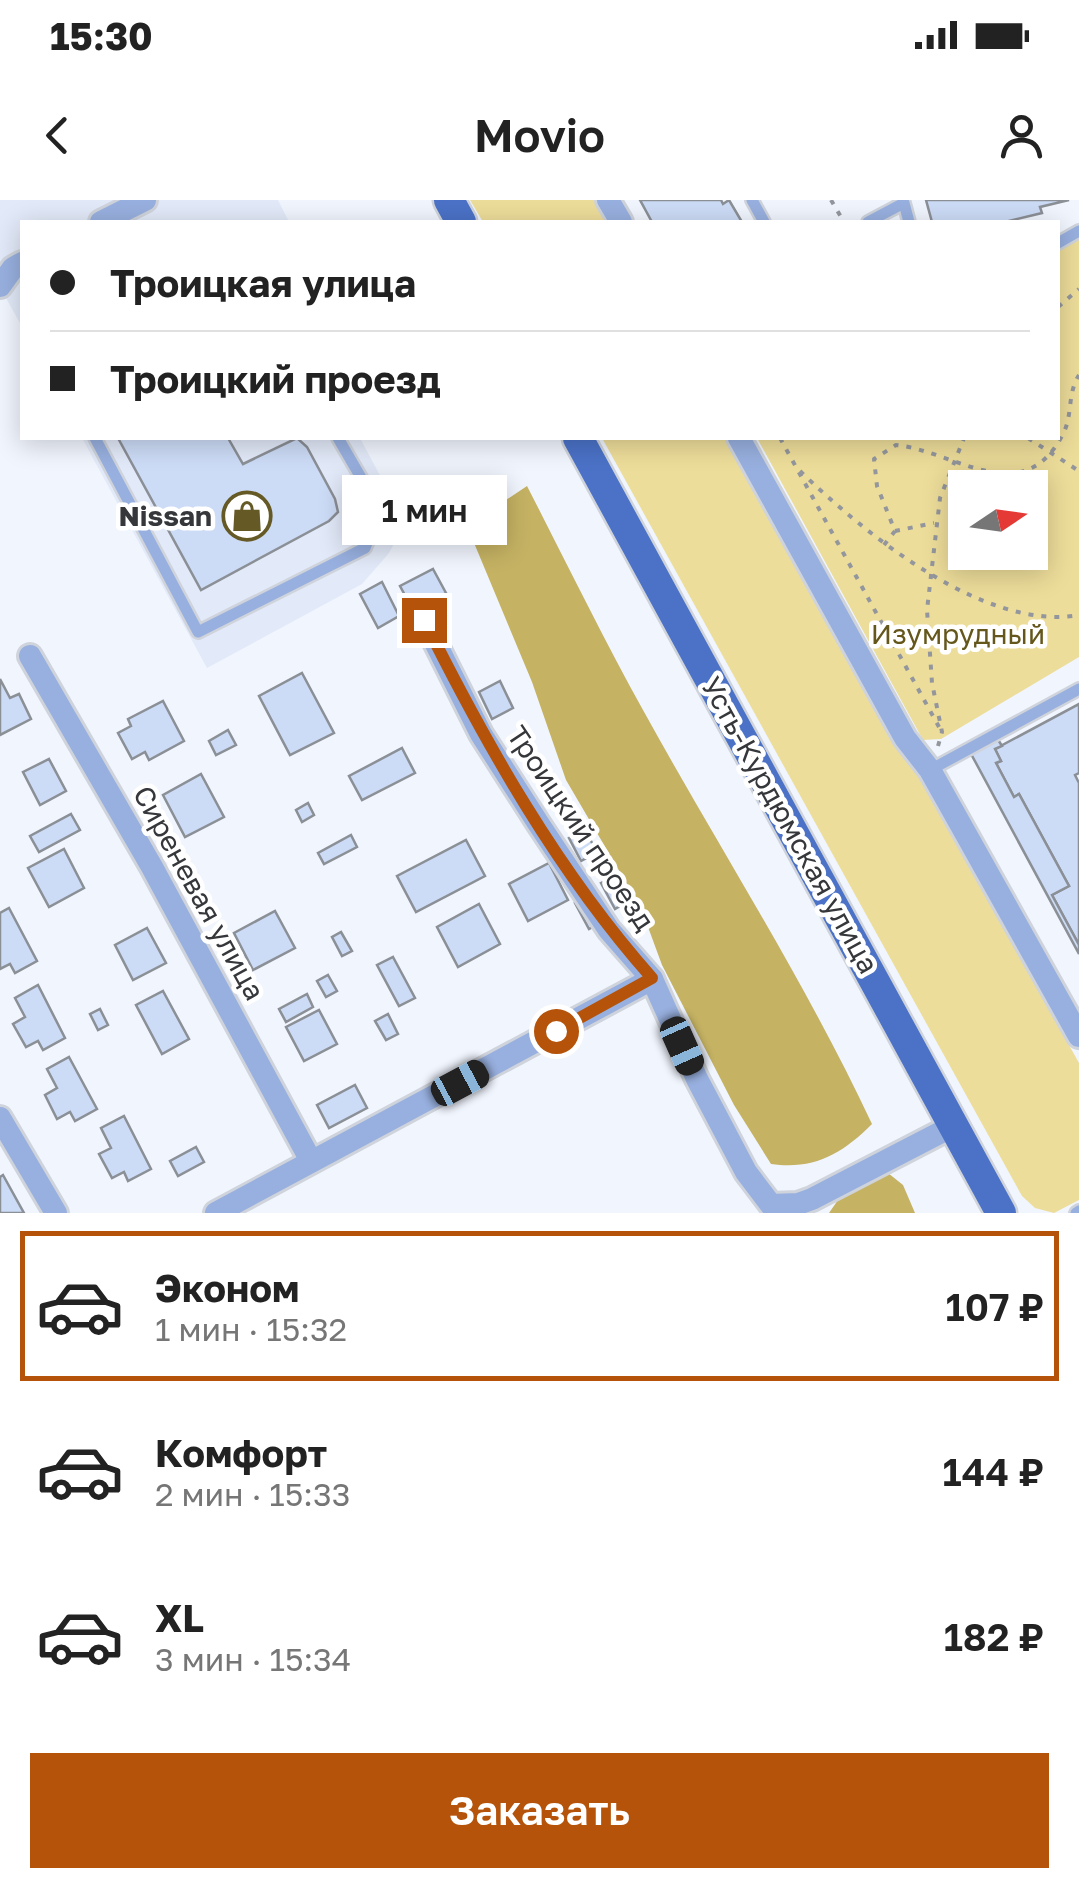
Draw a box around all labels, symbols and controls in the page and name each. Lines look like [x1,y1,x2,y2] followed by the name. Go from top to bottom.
[50,13,153,58] text: 15:30
[30,108,85,163] icon: back
[474,108,605,162] text: Movio
[994,108,1049,163] icon: person
[110,260,416,305] text: Троицкая улица
[110,356,441,401] text: Троицкий проезд
[948,470,1048,570] north arrow
[948,470,1048,570] map controls
[342,475,506,545] callout: 1 мин
[221,490,273,542] shop icon: Nissan
[381,491,468,529] text: 1 мин
[119,499,212,532] place label: Nissan
[402,598,447,643] route end
[871,617,1045,650] park label: Изумрудный
[695,671,886,979] street label: Усть-Курдюмская улица
[501,719,662,936] street label: Троицкий проезд
[127,780,272,1006] street label: Сиреневая улица
[534,1009,579,1054] route start
[656,1012,708,1080] car
[426,1056,494,1110] car
[35,1261,125,1351] icon: car
[155,1265,299,1310] text: Эконом
[946,1284,1044,1329] text: 107 ₽
[155,1310,347,1348] text: 1 мин · 15:32
[35,1426,125,1516] icon: car
[155,1430,327,1475] text: Комфорт
[943,1449,1044,1494] text: 144 ₽
[155,1475,350,1513] text: 2 мин · 15:33
[35,1591,125,1681] icon: car
[155,1595,204,1640] text: XL
[944,1614,1044,1659] text: 182 ₽
[155,1640,351,1678] text: 3 мин · 15:34
[30,1753,1049,1868] button: Заказать

